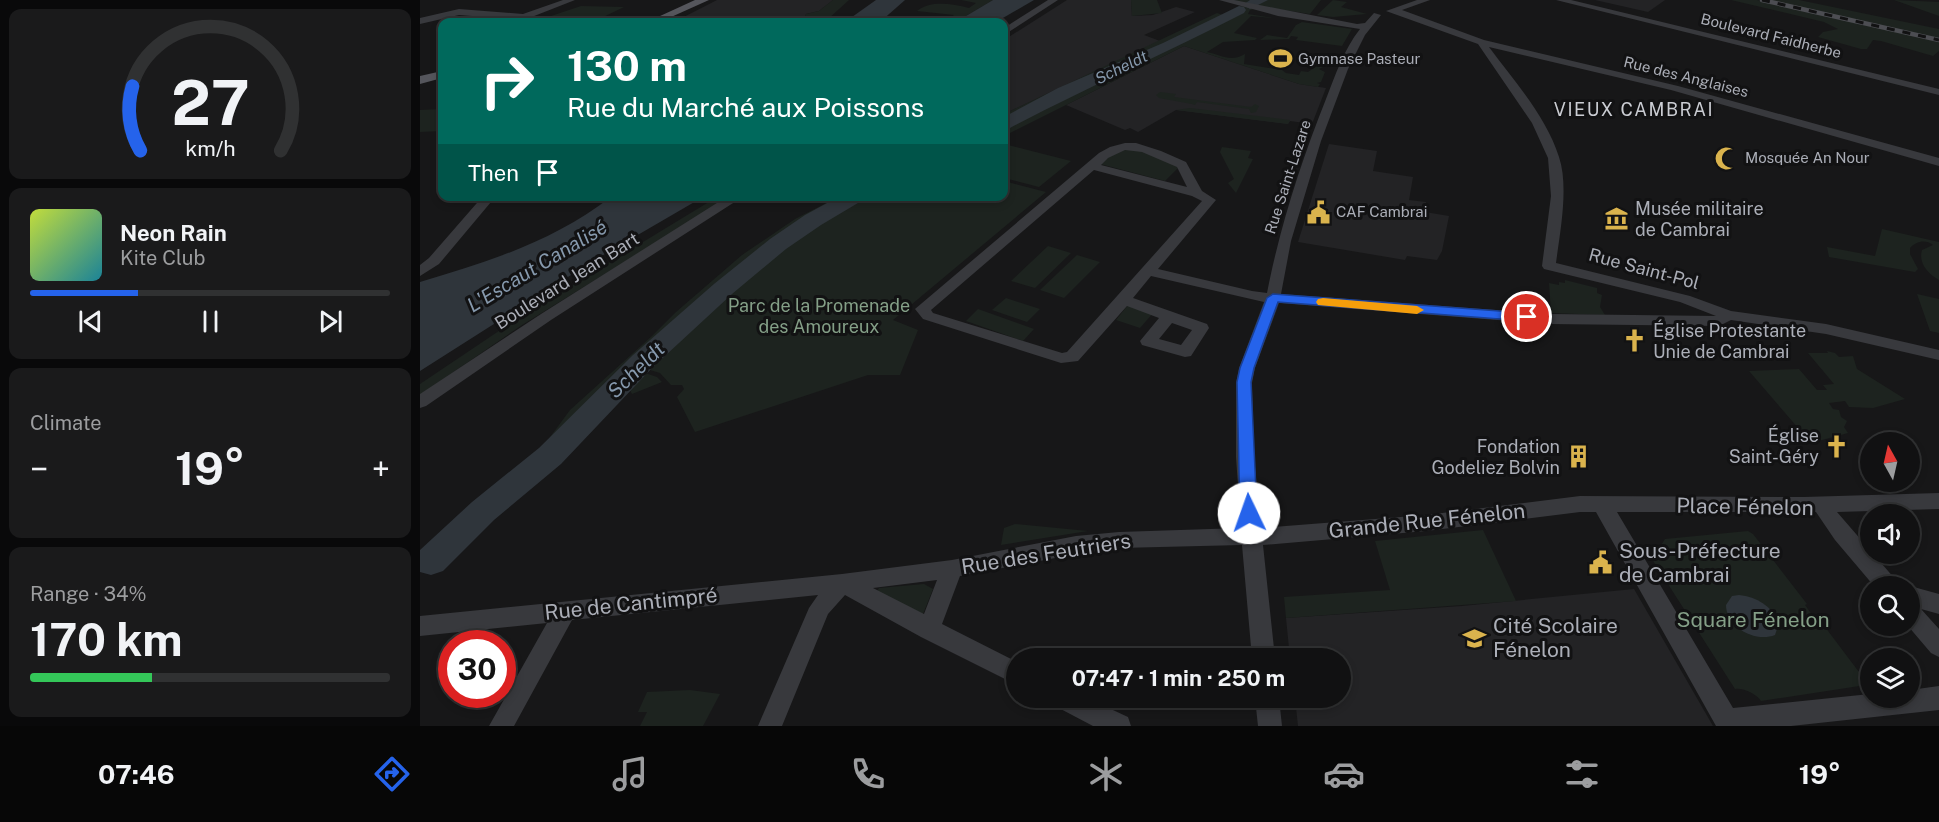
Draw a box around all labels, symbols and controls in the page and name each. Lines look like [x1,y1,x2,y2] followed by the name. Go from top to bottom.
[1699,10,1843,61] street label: Boulevard Faidherbe
[567,41,687,90] text: 130 m
[468,42,546,120] icon: right
[1267,46,1293,72] sports icon: Gymnase Pasteur
[1092,47,1151,88] water label: Scheldt
[1298,50,1420,67] place label: Gymnase Pasteur
[1622,53,1750,100] street label: Rue des Anglaises
[171,66,249,139] text: 27
[567,91,924,123] text: Rue du Marché aux Poissons
[1554,99,1714,120] district label: VIEUX CAMBRAI
[1261,118,1314,236] street label: Rue Saint-Lazare
[185,137,235,162] text: km/h
[1714,145,1740,171] mosque icon: Mosquée An Nour
[1745,149,1870,166] place label: Mosquée An Nour
[531,156,564,189] icon: arrive
[468,160,519,186] text: Then
[1635,198,1764,240] place label: Musée militaire de Cambrai
[1305,199,1331,225] public building icon: CAF Cambrai
[1336,203,1427,220] place label: CAF Cambrai
[1604,206,1630,232] museum icon: Musée militaire de Cambrai
[463,215,612,317] water label: L'Escaut Canalisé
[120,220,227,246] text: Neon Rain
[491,228,643,334] street label: Boulevard Jean Bart
[1586,244,1702,293] street label: Rue Saint-Pol
[120,246,205,270] text: Kite Club
[1501,291,1552,342] pin
[728,295,910,337] park label: Parc de la Promenade des Amoureux
[1510,300,1543,333] icon: arrive
[74,305,107,338] icon: previous
[194,305,227,338] icon: pause
[314,305,347,338] icon: next
[1653,319,1806,362] place label: Église Protestante Unie de Cambrai
[1622,328,1648,354] church icon: Église Protestante Unie de Cambrai
[602,337,670,403] water label: Scheldt
[30,411,102,435] text: Climate
[1729,424,1819,467] place label: Église Saint-Géry
[1860,432,1920,492] north arrow
[1860,432,1920,708] map controls
[1824,433,1850,459] church icon: Église Saint-Géry
[1431,436,1560,478] place label: Fondation Godeliez Bolvin
[175,442,245,495] text: 19°
[1565,444,1591,470] building icon: Fondation Godeliez Bolvin
[30,450,48,488] text: −
[372,450,390,488] text: +
[1217,481,1281,545] position arrow
[1676,493,1814,520] street label: Place Fénelon
[1328,498,1526,543] street label: Grande Rue Fénelon
[1860,504,1920,564] button: sound
[959,528,1132,579] street label: Rue des Feutriers
[1619,538,1781,587] place label: Sous-Préfecture de Cambrai
[1588,550,1614,576] public building icon: Sous-Préfecture de Cambrai
[1860,576,1920,636] button: search
[30,582,147,606] text: Range · 34%
[543,582,719,625] street label: Rue de Cantimpré
[1676,607,1830,632] park label: Square Fénelon
[30,613,183,666] text: 170 km
[1493,613,1618,662] place label: Cité Scolaire Fénelon
[1462,625,1488,651] school or university icon: Cité Scolaire Fénelon
[438,630,516,708] speed limit sign: 30
[1860,648,1920,708] button: layers
[1072,665,1285,691] text: 07:47 · 1 min · 250 m
[371,753,413,795] icon: directions
[609,753,651,795] icon: music
[847,753,889,795] icon: phone
[1085,753,1127,795] icon: climate
[1323,753,1365,795] icon: car
[1561,753,1603,795] icon: filters
[98,758,175,790] text: 07:46
[1799,758,1841,790] text: 19°

